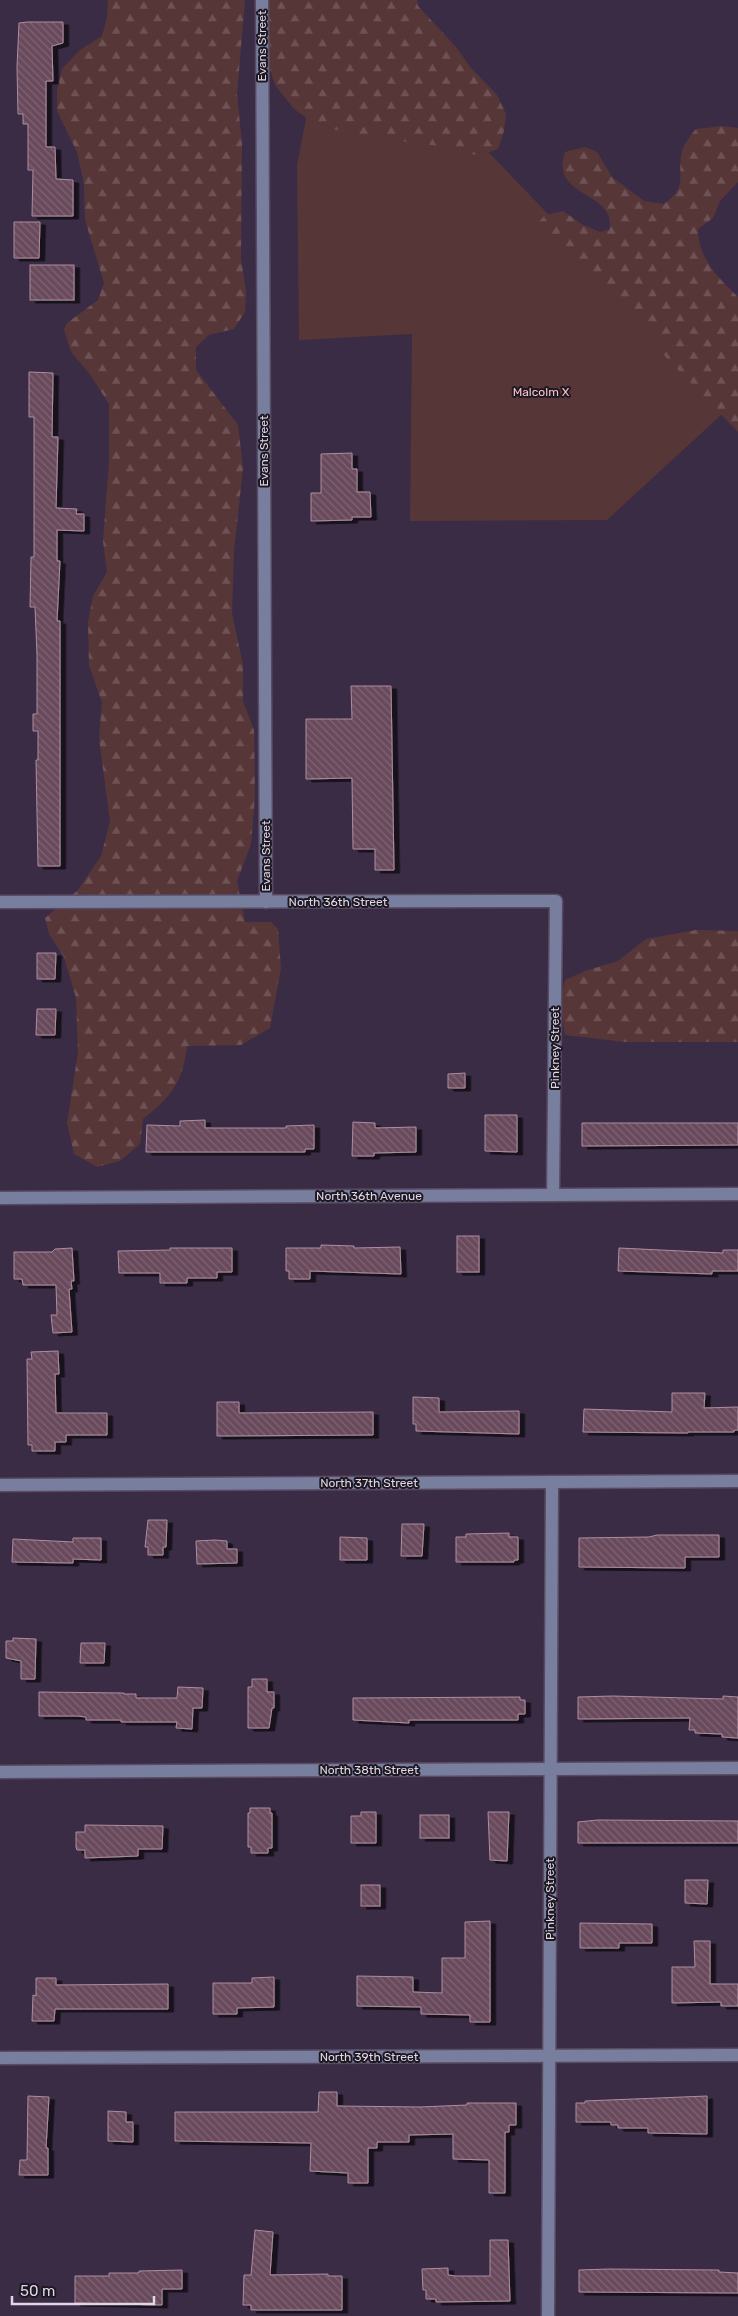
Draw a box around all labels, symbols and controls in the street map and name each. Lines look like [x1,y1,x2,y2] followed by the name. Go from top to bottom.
[255,10,269,82] street label: Evans Street
[513,385,570,399] park label: Malcolm X
[257,415,271,487] street label: Evans Street
[259,820,273,892] street label: Evans Street
[289,895,388,909] street label: North 36th Street
[548,1007,562,1089] street label: Pinkney Street
[316,1189,422,1203] street label: North 36th Avenue
[320,1476,418,1490] street label: North 37th Street
[319,1763,419,1777] street label: North 38th Street
[543,1858,557,1940] street label: Pinkney Street
[320,2050,419,2064] street label: North 39th Street
[12,2274,155,2306] scale bar
[20,2282,55,2300] text: 50 m

